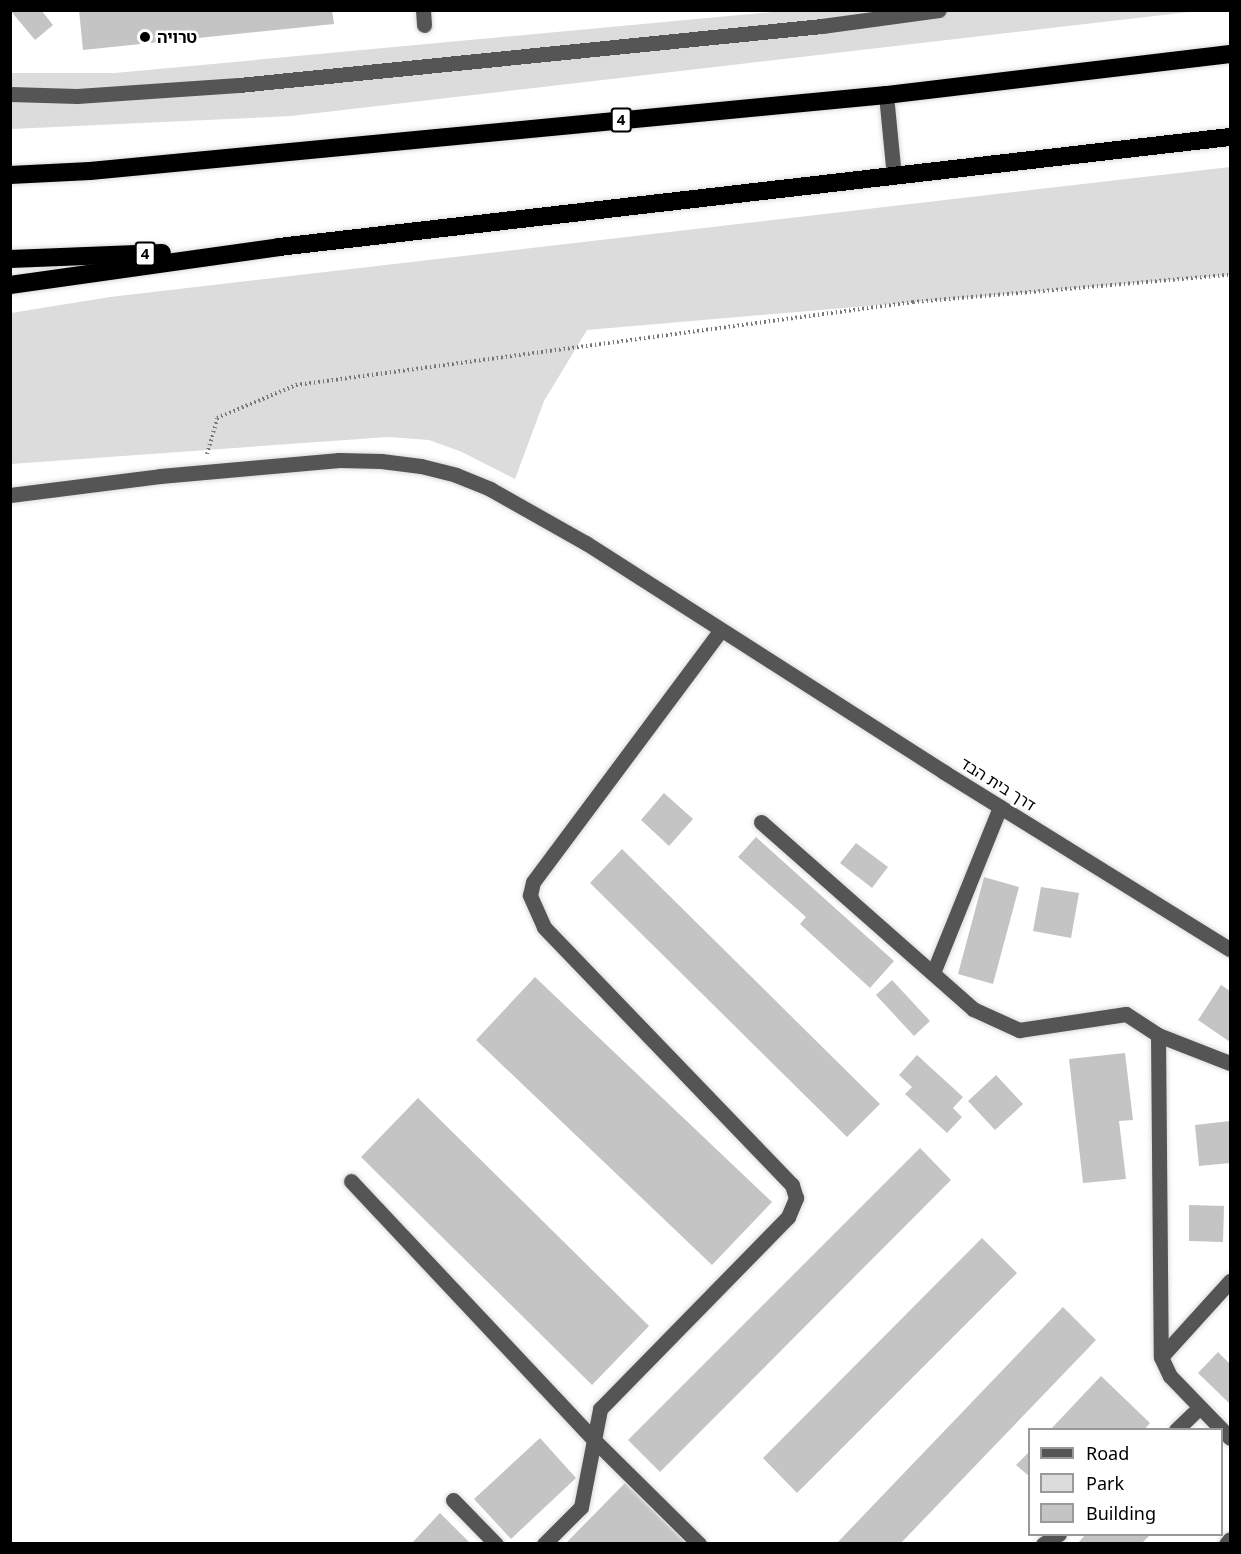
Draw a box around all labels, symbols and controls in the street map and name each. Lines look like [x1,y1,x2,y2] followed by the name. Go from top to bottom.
[157,27,197,47] place label: טרויה
[138,30,152,44] marker: טרויה
[610,108,632,132] road number: 4
[134,242,156,266] road number: 4
[957,753,1039,815] street label: דרך בית הבד
[1028,1428,1223,1536] legend
[1086,1441,1129,1465] text: Road
[1086,1471,1124,1495] text: Park
[1086,1501,1156,1525] text: Building

